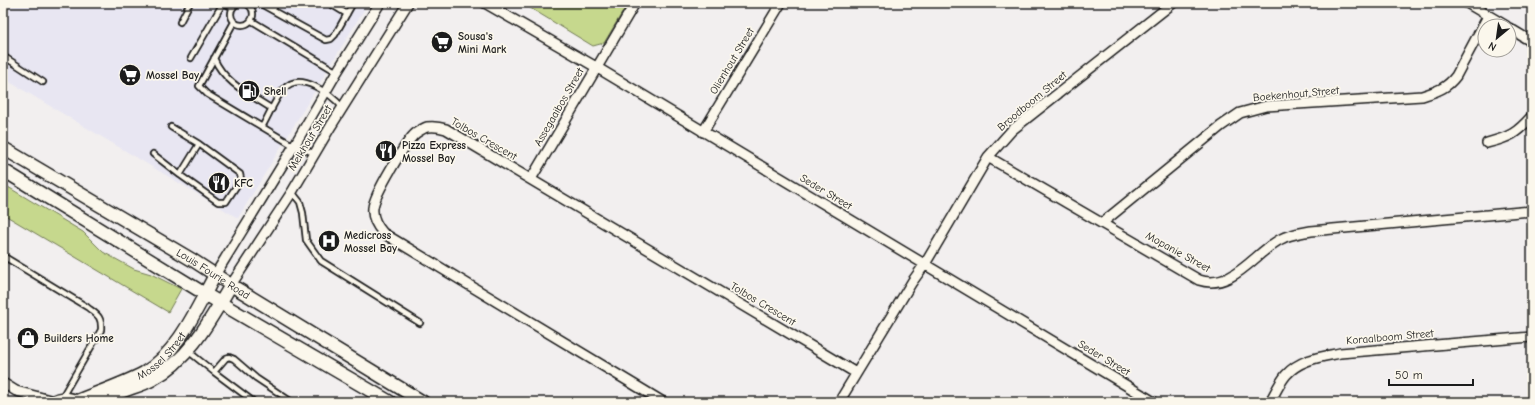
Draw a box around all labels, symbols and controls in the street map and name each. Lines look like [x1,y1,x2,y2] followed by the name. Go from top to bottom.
[1477,18,1517,58] north arrow
[707,25,757,97] street label: Olienhout Street
[429,29,455,55] supermarket icon: Sousa's Mini Mark
[458,30,507,56] place label: Sousa's Mini Mark
[1486,39,1499,54] text: N
[117,62,143,88] supermarket icon: Mossel Bay
[531,65,587,148] street label: Assegaaibos Street
[995,68,1070,134] street label: Broodboom Street
[146,69,199,82] place label: Mossel Bay
[236,78,262,104] fuel station icon: Shell
[1252,84,1341,104] street label: Boekenhout Street
[264,85,286,98] place label: Shell
[285,102,335,173] street label: Melkhout Street
[449,115,520,164] street label: Tolbos Crescent
[373,138,399,164] restaurant icon: Pizza Express Mossel Bay
[402,139,466,165] place label: Pizza Express Mossel Bay
[206,170,232,196] restaurant icon: KFC
[798,171,855,213] street label: Seder Street
[234,177,253,190] place label: KFC
[316,228,342,254] hospital icon: Medicross Mossel Bay
[344,229,397,255] place label: Medicross Mossel Bay
[1143,229,1213,276] street label: Mopanie Street
[174,246,253,302] street label: Louis Fourie Road
[728,279,799,329] street label: Tolbos Crescent
[15,325,41,351] shop icon: Builders Home
[1346,327,1435,347] street label: Koraalboom Street
[135,329,189,382] street label: Mossel Street
[44,332,114,345] place label: Builders Home
[1076,337,1133,379] street label: Seder Street
[1389,361,1473,387] scale bar
[1395,368,1423,382] text: 50 m

